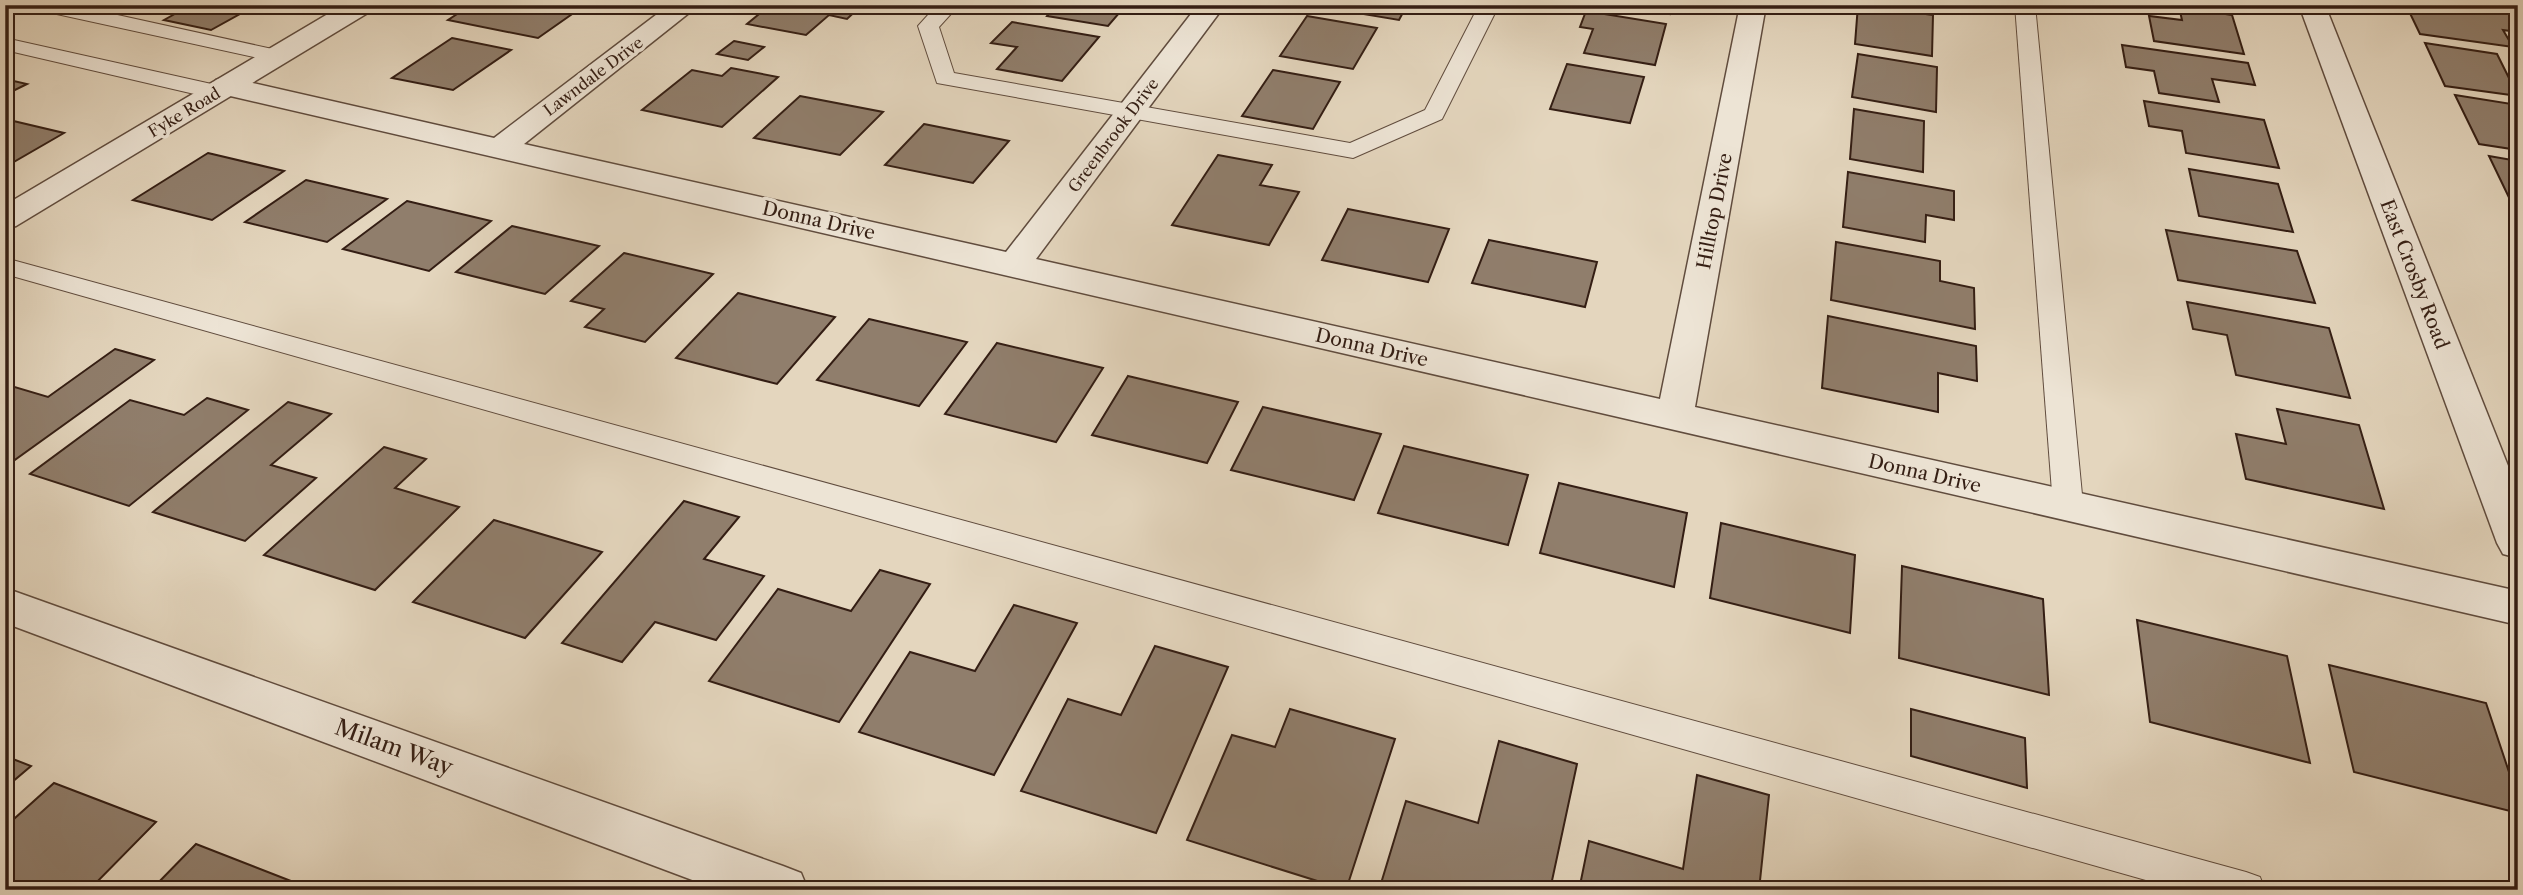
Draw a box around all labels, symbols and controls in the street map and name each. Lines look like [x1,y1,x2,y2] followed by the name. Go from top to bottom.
[539,32,647,120] street label: Lawndale Drive
[1064,74,1163,196] street label: Greenbrook Drive
[144,83,224,141] street label: Fyke Road
[1692,151,1737,271] street label: Hilltop Drive
[760,196,878,245] street label: Donna Drive
[2375,196,2454,353] street label: East Crosby Road
[1313,323,1431,372] street label: Donna Drive
[1866,449,1984,498] street label: Donna Drive
[331,713,457,781] street label: Milam Way

